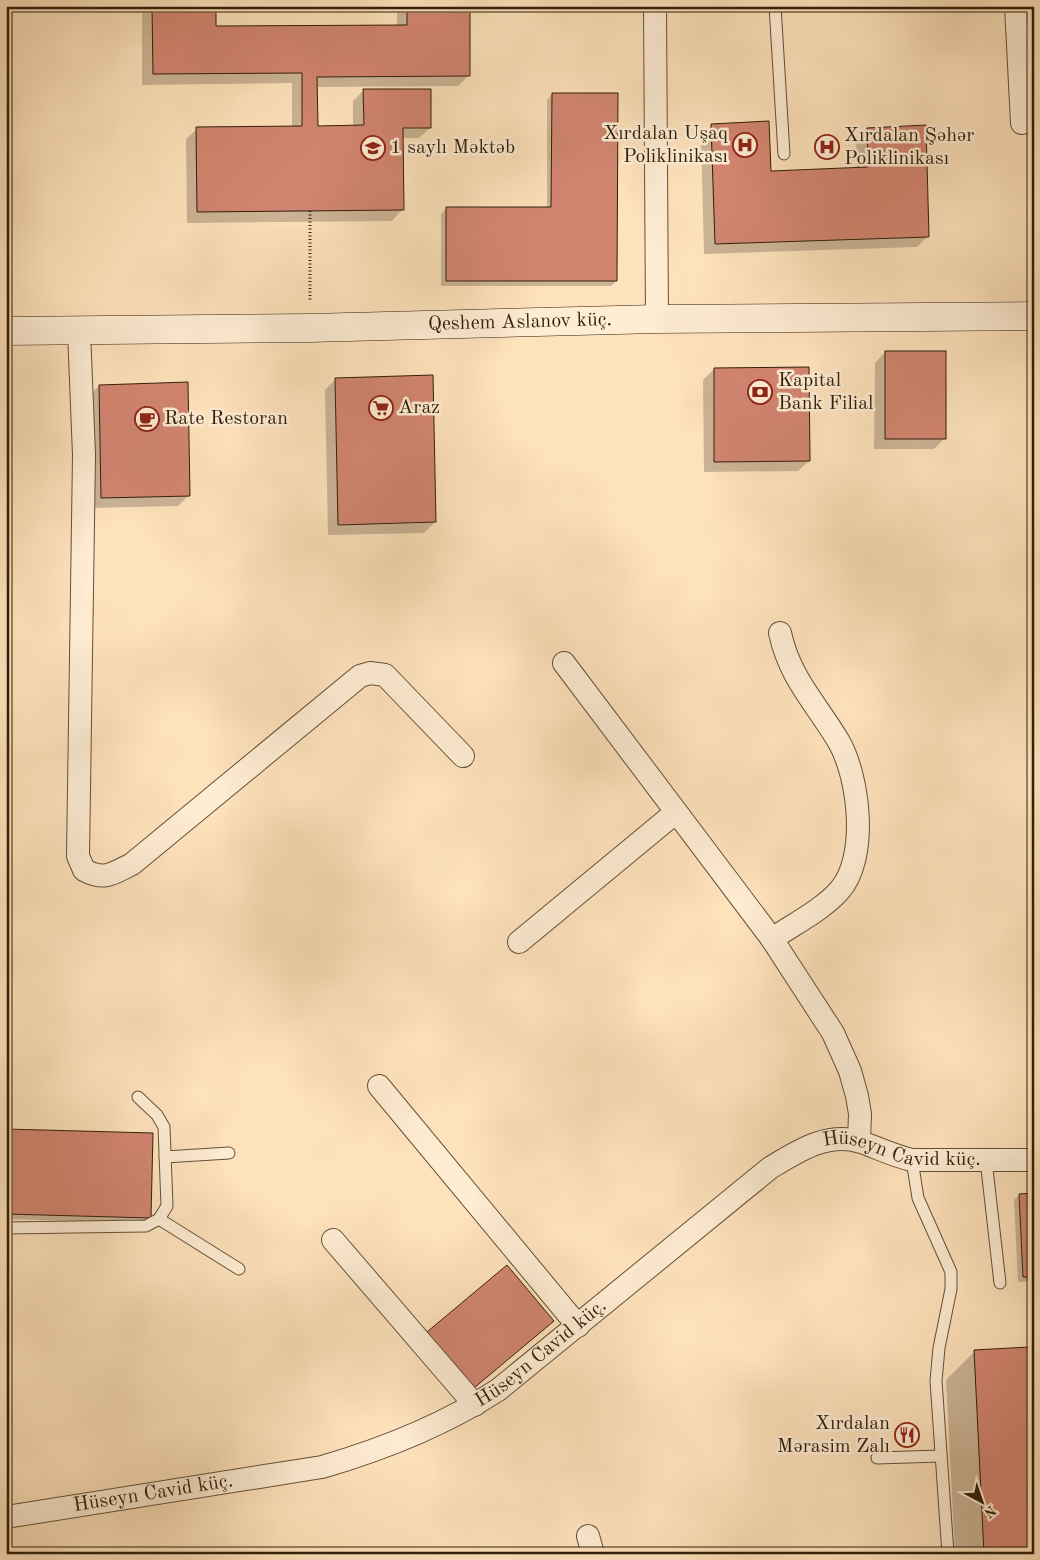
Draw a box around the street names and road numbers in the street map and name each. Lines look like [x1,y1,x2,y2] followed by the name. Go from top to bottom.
[428,310,612,335] street label: Qeshem Aslanov küç.
[821,1129,981,1170] street label: Hüseyn Cavid küç.
[472,1296,611,1411] street label: Hüseyn Cavid küç.
[72,1471,235,1516] street label: Hüseyn Cavid küç.

